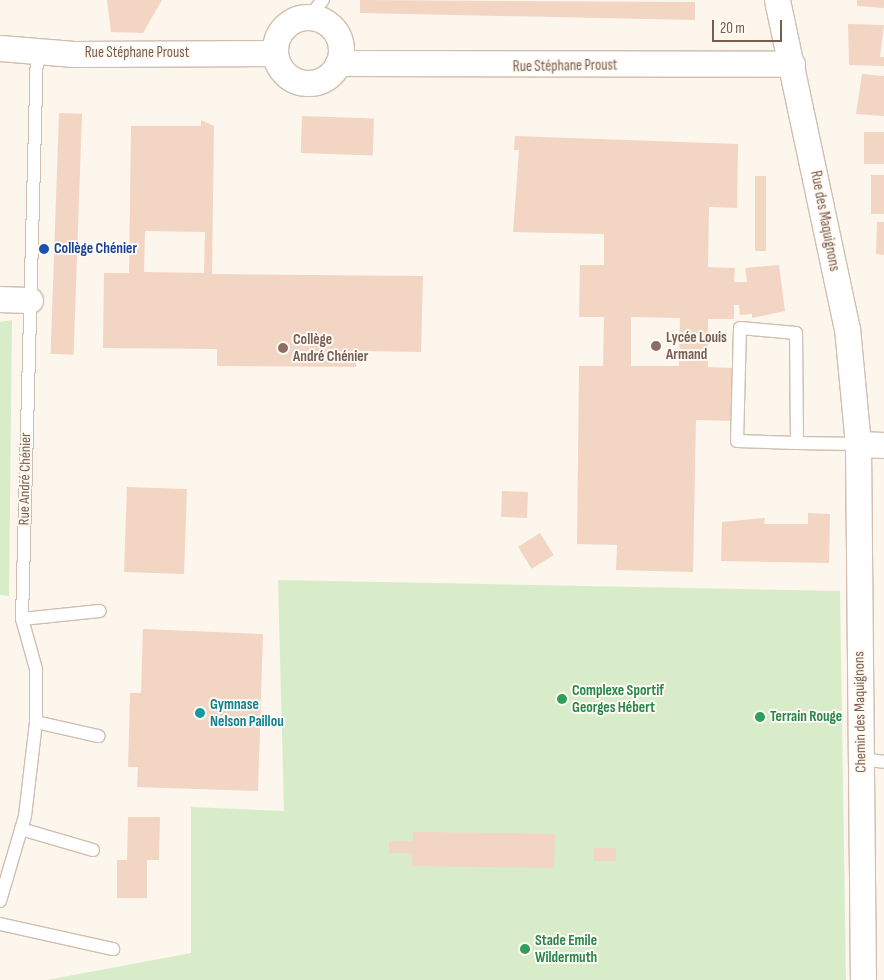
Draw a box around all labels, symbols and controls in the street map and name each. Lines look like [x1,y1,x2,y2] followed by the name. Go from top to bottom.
[714,10,784,42] scale bar
[720,19,745,38] text: 20 m
[85,44,189,62] street label: Rue Stéphane Proust
[513,56,617,76] street label: Rue Stéphane Proust
[806,169,844,273] street label: Rue des Maquignons
[54,240,137,258] place label: Collège Chénier
[38,243,50,255] marker: Collège Chénier
[666,328,727,363] place label: Lycée Louis Armand
[293,330,368,365] place label: Collège André Chénier
[650,340,662,352] marker: Lycée Louis Armand
[277,342,289,354] marker: Collège André Chénier
[15,432,35,526] street label: Rue André Chénier
[850,651,870,773] street label: Chemin des Maquignons
[572,681,664,716] place label: Complexe Sportif Georges Hébert
[556,693,568,705] marker: Complexe Sportif Georges Hébert
[210,695,284,730] place label: Gymnase Nelson Paillou
[194,707,206,719] marker: Gymnase Nelson Paillou
[770,708,842,726] place label: Terrain Rouge
[754,711,766,723] marker: Terrain Rouge
[535,931,597,966] place label: Stade Emile Wildermuth
[519,943,531,955] marker: Stade Emile Wildermuth

